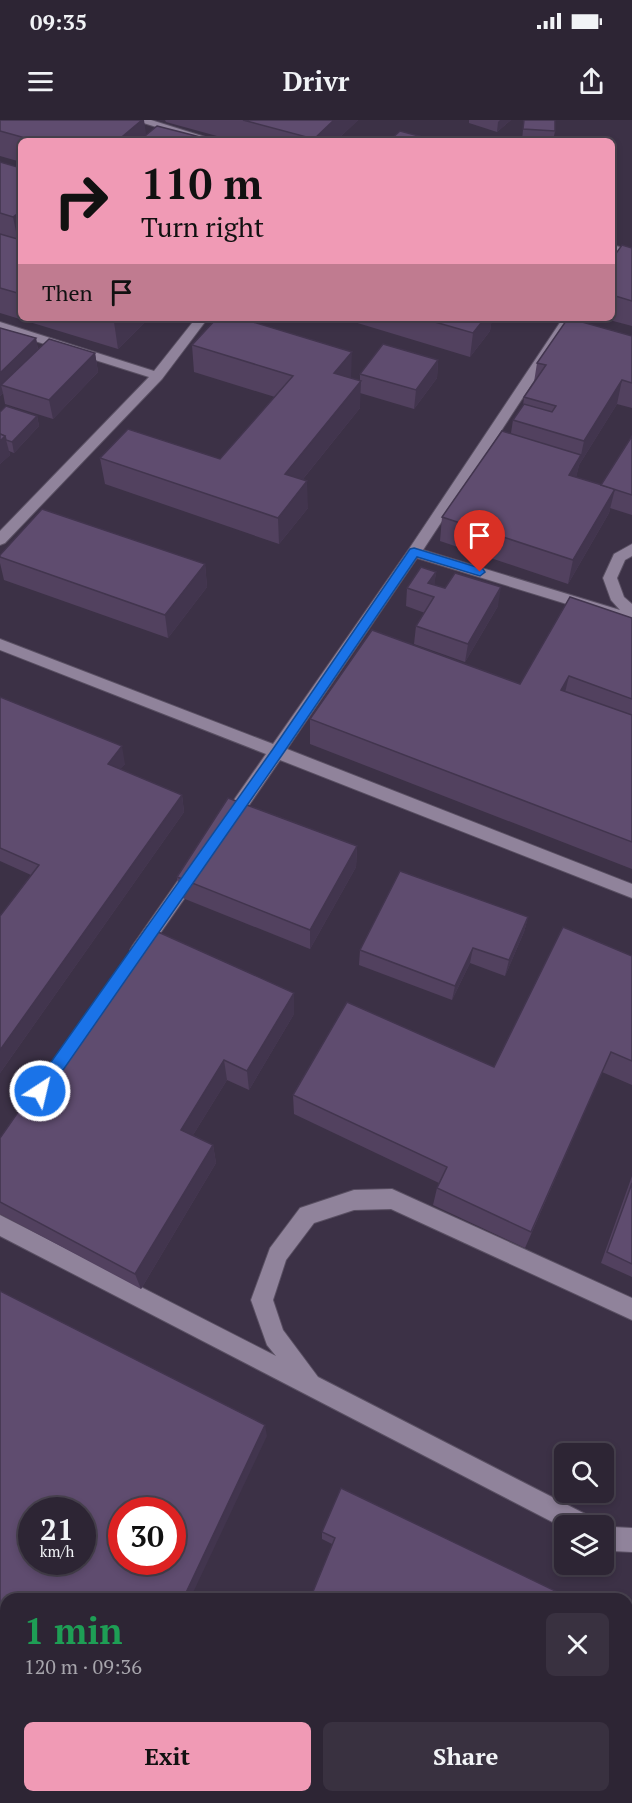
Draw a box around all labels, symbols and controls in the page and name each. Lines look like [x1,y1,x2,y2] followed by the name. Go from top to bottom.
[30,7,87,36] text: 09:35
[283,63,349,99] text: Drivr
[24,65,57,98] icon: menu
[575,65,608,98] icon: share
[141,155,262,211] text: 110 m
[42,162,120,240] icon: right
[141,209,264,245] text: Turn right
[105,276,138,309] icon: arrive
[42,278,93,307] text: Then
[454,510,505,572] pin
[463,519,496,552] icon: arrive
[8,1059,72,1123] position arrow
[554,1443,614,1575] map controls
[554,1443,614,1503] button: search
[108,1497,186,1575] speed limit sign: 30
[40,1509,74,1549] text: 21
[554,1515,614,1575] button: layers
[40,1541,74,1561] text: km/h
[24,1607,122,1654] text: 1 min
[546,1613,609,1676] button: close
[24,1653,142,1680] text: 120 m · 09:36
[24,1722,311,1791] button: Exit
[323,1722,609,1791] button: Share

